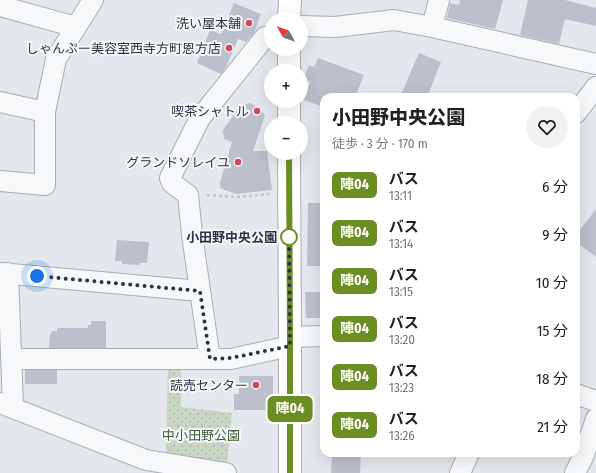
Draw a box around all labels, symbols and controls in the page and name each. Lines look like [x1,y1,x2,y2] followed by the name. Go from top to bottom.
[264,12,308,56] north arrow
[264,12,308,160] map controls
[176,16,241,31] place label: 洗い屋本舗
[244,18,254,28] marker: 洗い屋本舗
[26,41,221,56] place label: しゃんぷー美容室西寺方町恩方店
[224,43,234,53] marker: しゃんぷー美容室西寺方町恩方店
[264,64,308,108] button: +
[171,104,249,119] place label: 喫茶シャトル
[252,106,262,116] marker: 喫茶シャトル
[332,106,465,129] text: 小田野中央公園
[526,106,568,148] button: heart
[264,116,308,160] button: −
[332,136,428,151] text: 徒歩 · 3 分 · 170 m
[126,155,230,170] place label: グランドソレイユ
[233,157,243,167] marker: グランドソレイユ
[389,170,419,188] text: バス
[340,176,369,193] text: 陣04
[542,178,568,196] text: 6 分
[389,188,412,203] text: 13:11
[389,218,419,236] text: バス
[340,224,369,241] text: 陣04
[542,226,568,244] text: 9 分
[280,228,298,246] marker: 小田野中央公園
[186,230,277,245] place label: 小田野中央公園
[389,236,413,251] text: 13:14
[27,266,47,286] your location
[389,266,419,284] text: バス
[340,272,369,289] text: 陣04
[536,274,568,292] text: 10 分
[389,284,413,299] text: 13:15
[389,314,419,332] text: バス
[340,320,369,337] text: 陣04
[537,322,568,340] text: 15 分
[389,332,415,347] text: 13:20
[389,362,419,380] text: バス
[340,368,369,385] text: 陣04
[536,370,568,388] text: 18 分
[170,378,248,393] place label: 読売センター
[251,380,261,390] marker: 読売センター
[389,380,414,395] text: 13:23
[267,396,313,422] line badge: 陣04
[276,400,304,417] text: 陣04
[389,410,419,428] text: バス
[340,416,369,433] text: 陣04
[537,418,568,436] text: 21 分
[162,428,240,443] park label: 中小田野公園
[389,428,415,443] text: 13:26

